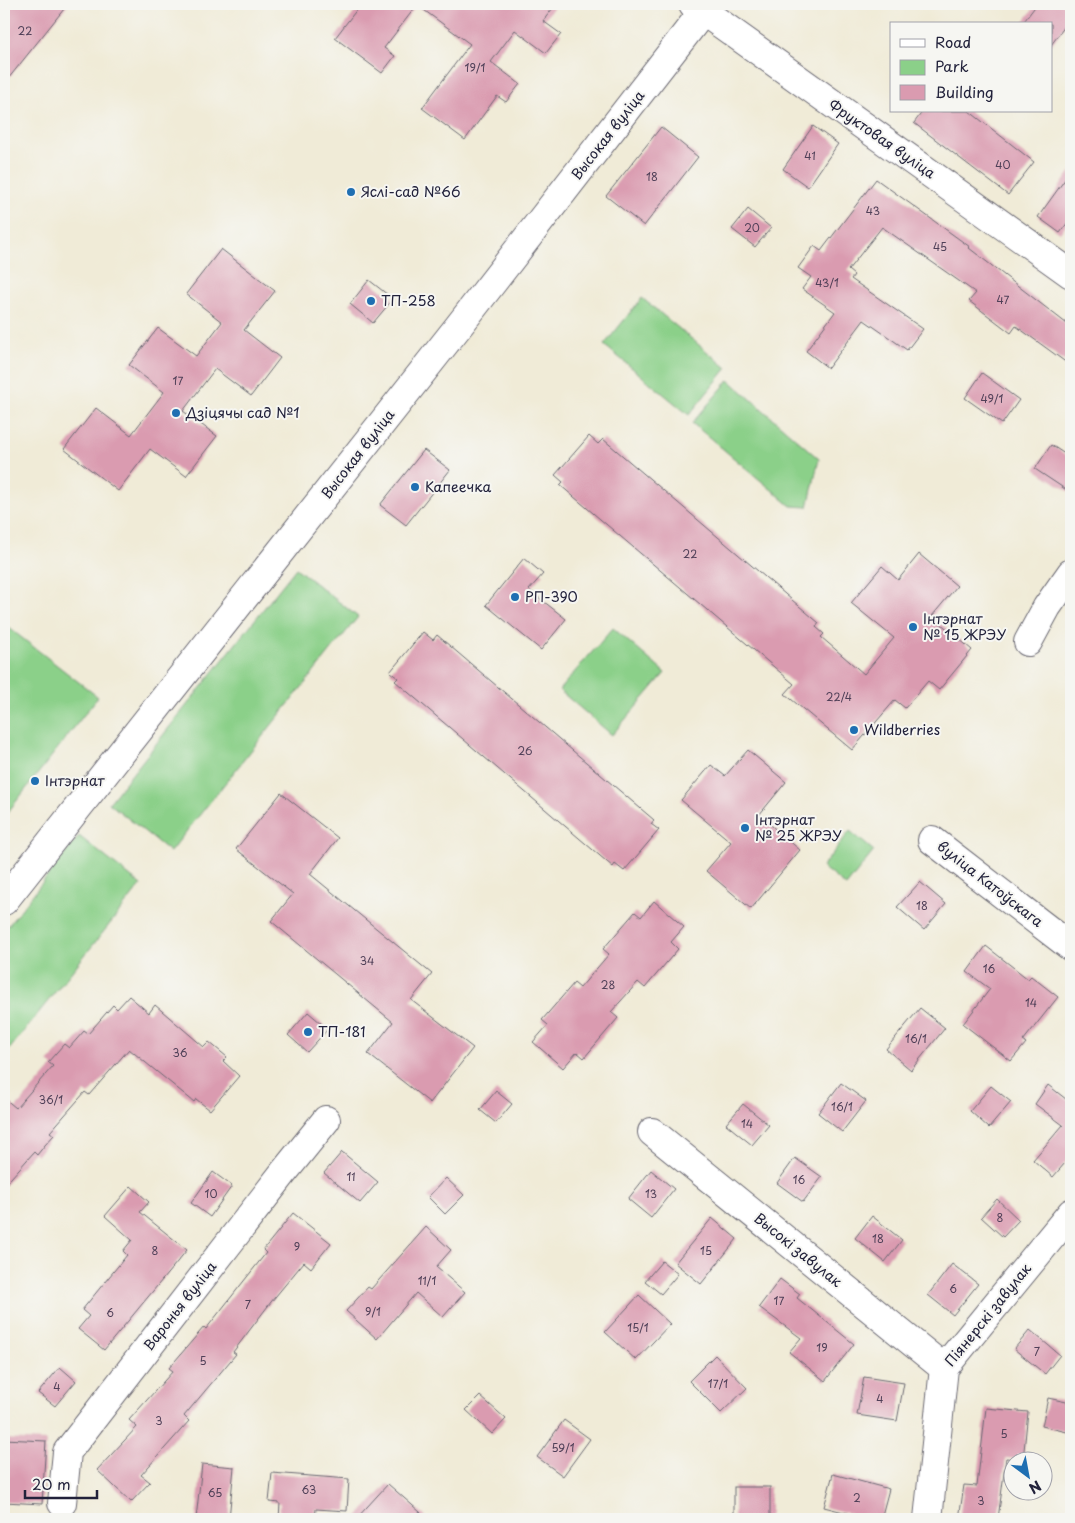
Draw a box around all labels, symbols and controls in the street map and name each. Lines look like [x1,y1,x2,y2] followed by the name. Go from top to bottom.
[18,22,32,39] house number: 22
[890,22,1052,112] legend
[935,30,971,53] text: Road
[935,54,969,77] text: Park
[465,59,485,76] house number: 19/1
[935,80,994,103] text: Building
[566,85,650,184] street label: Высокая вуліца
[825,94,940,184] street label: Фруктовая вуліца
[804,147,816,164] house number: 41
[995,156,1011,173] house number: 40
[646,168,658,185] house number: 18
[361,181,460,202] place label: Яслі-сад №66
[345,186,357,198] marker: Яслі-сад №66
[866,202,880,219] house number: 43
[744,219,760,236] house number: 20
[933,238,947,255] house number: 45
[815,274,839,291] house number: 43/1
[381,290,436,311] place label: ТП-258
[997,291,1010,308] house number: 47
[365,295,377,307] marker: ТП-258
[173,372,184,389] house number: 17
[981,390,1004,407] house number: 49/1
[185,402,300,423] place label: Дзіцячы сад №1
[316,404,400,503] street label: Высокая вуліца
[170,407,182,419] marker: Дзіцячы сад №1
[425,476,491,497] place label: Капеечка
[409,481,421,493] marker: Капеечка
[683,545,697,562] house number: 22
[525,586,578,607] place label: РП-390
[509,591,521,603] marker: РП-390
[923,608,1006,645] place label: Інтэрнат № 15 ЖРЭУ
[907,621,919,633] marker: Інтэрнат № 15 ЖРЭУ
[826,688,852,705] house number: 22/4
[864,719,940,740] place label: Wildberries
[848,724,860,736] marker: Wildberries
[517,742,533,759] house number: 26
[45,770,105,791] place label: Інтэрнат
[29,775,41,787] marker: Інтэрнат
[755,809,842,846] place label: Інтэрнат № 25 ЖРЭУ
[739,822,751,834] marker: Інтэрнат № 25 ЖРЭУ
[933,836,1048,932] street label: вуліца Катоўскага
[916,897,928,914] house number: 18
[360,952,374,969] house number: 34
[983,960,996,977] house number: 16
[601,976,615,993] house number: 28
[1025,994,1037,1011] house number: 14
[318,1021,365,1042] place label: ТП-181
[302,1026,314,1038] marker: ТП-181
[905,1030,927,1047] house number: 16/1
[173,1044,188,1061] house number: 36
[39,1091,63,1108] house number: 36/1
[831,1098,853,1115] house number: 16/1
[741,1115,753,1132] house number: 14
[346,1168,356,1185] house number: 11
[793,1171,806,1188] house number: 16
[205,1185,217,1202] house number: 10
[645,1185,657,1202] house number: 13
[750,1208,847,1292] street label: Высокі завулак
[997,1209,1004,1226] house number: 8
[872,1230,884,1247] house number: 18
[294,1238,300,1255] house number: 9
[152,1242,159,1259] house number: 8
[700,1242,712,1259] house number: 15
[138,1256,221,1355] street label: Варонья вуліца
[939,1258,1036,1371] street label: Піянерскі завулак
[418,1272,436,1289] house number: 11/1
[949,1280,957,1297] house number: 6
[774,1292,785,1309] house number: 17
[245,1296,251,1313] house number: 7
[365,1303,381,1320] house number: 9/1
[106,1304,114,1321] house number: 6
[627,1319,649,1336] house number: 15/1
[816,1339,828,1356] house number: 19
[1034,1343,1040,1360] house number: 7
[199,1352,207,1369] house number: 5
[708,1375,728,1392] house number: 17/1
[53,1378,61,1395] house number: 4
[876,1390,884,1407] house number: 4
[155,1412,163,1429] house number: 3
[1000,1425,1008,1442] house number: 5
[551,1439,575,1456] house number: 59/1
[1002,1450,1052,1500] north arrow
[25,1468,98,1500] scale bar
[32,1472,71,1495] text: 20 m
[1025,1476,1045,1499] text: N
[302,1481,316,1498] house number: 63
[208,1484,222,1501] house number: 65
[853,1489,861,1506] house number: 2
[977,1492,985,1509] house number: 3

